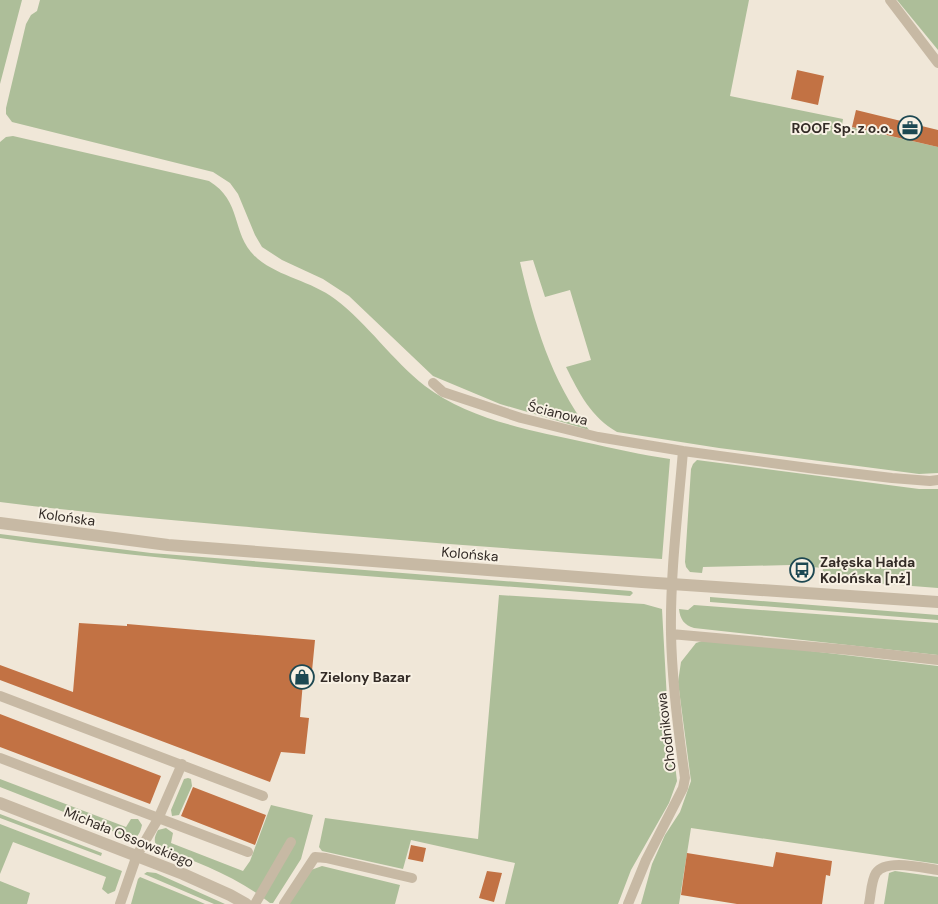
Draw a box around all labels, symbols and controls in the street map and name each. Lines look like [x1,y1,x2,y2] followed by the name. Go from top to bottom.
[897,115,923,141] office icon: ROOF Sp. z o.o.
[791,119,892,137] place label: ROOF Sp. z o.o.
[526,397,590,429] street label: Ścianowa
[37,504,97,530] street label: Kolońska
[441,543,499,565] street label: Kolońska
[820,553,915,587] place label: Załęska Hałda Kolońska [nż]
[789,557,815,583] bus stop icon: Załęska Hałda Kolońska [nż]
[289,664,315,690] shop icon: Zielony Bazar
[320,668,411,686] place label: Zielony Bazar
[652,692,680,772] street label: Chodnikowa
[61,803,197,871] street label: Michała Ossowskiego

